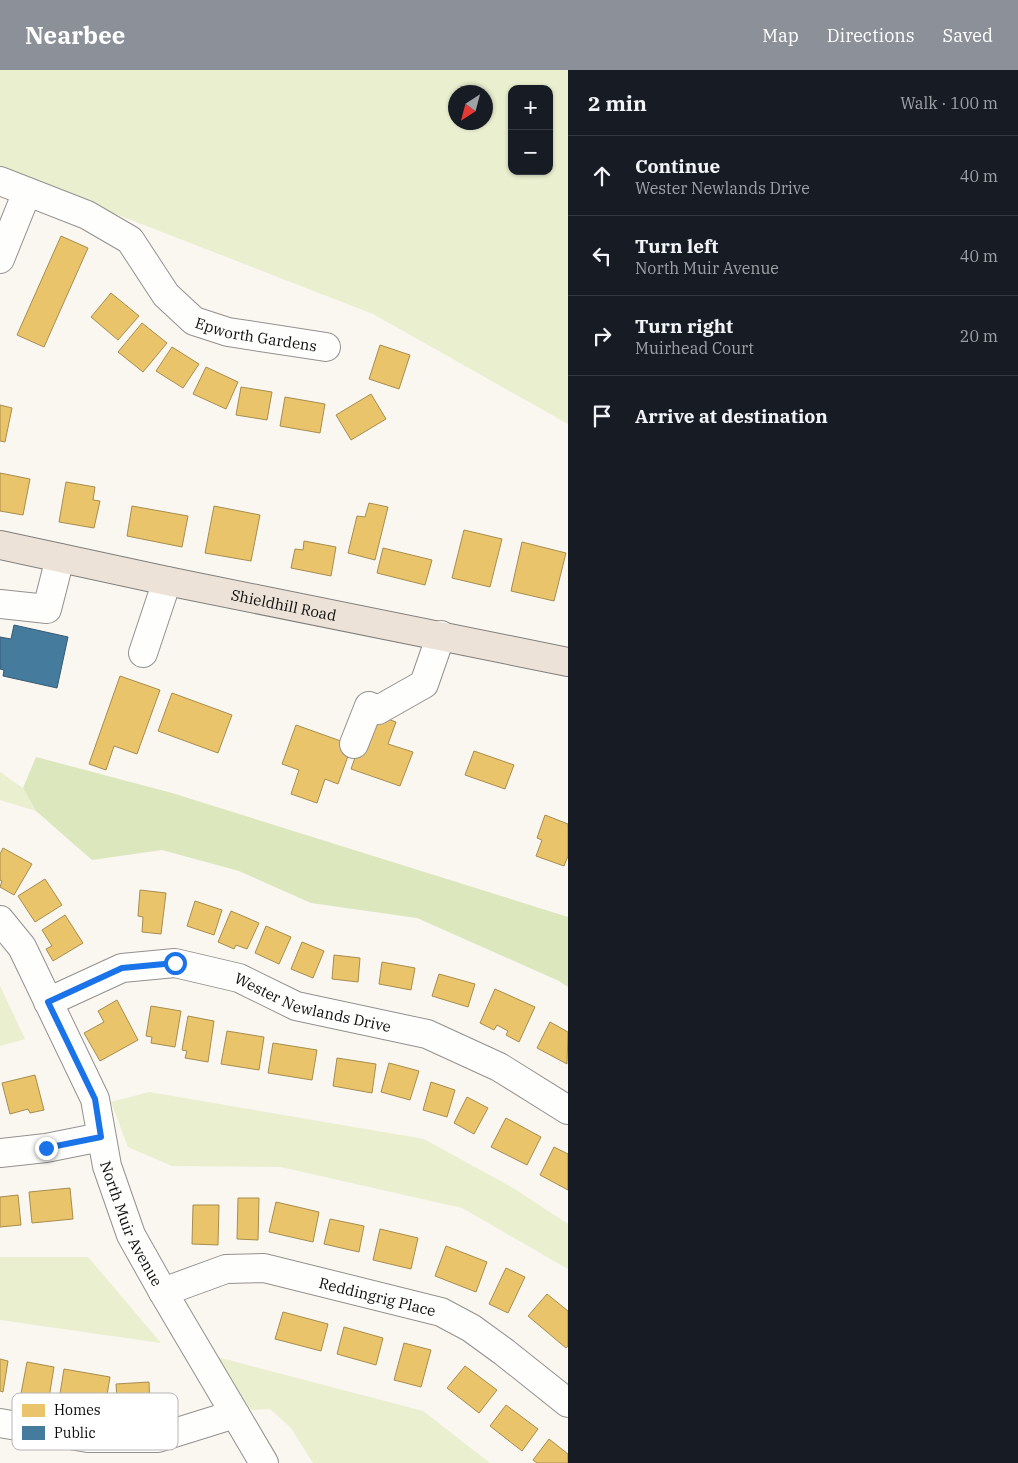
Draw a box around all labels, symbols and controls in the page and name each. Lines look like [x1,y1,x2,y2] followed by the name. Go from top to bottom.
[25,19,125,51] text: Nearbee
[762,24,799,47] text: Map
[827,24,915,47] text: Directions
[943,24,993,47] text: Saved
[448,85,493,130] north arrow
[508,85,553,175] map controls
[508,85,553,130] button: +
[588,89,647,117] text: 2 min
[900,93,998,113] text: Walk · 100 m
[508,130,553,175] button: −
[635,154,720,178] text: Continue
[588,162,616,190] icon: ahead
[960,166,998,186] text: 40 m
[635,178,810,198] text: Wester Newlands Drive
[635,234,718,258] text: Turn left
[588,242,616,270] icon: left
[960,246,998,266] text: 40 m
[635,258,779,278] text: North Muir Avenue
[193,313,318,355] street label: Epworth Gardens
[635,314,733,338] text: Turn right
[588,322,616,350] icon: right
[960,326,998,346] text: 20 m
[635,338,754,358] text: Muirhead Court
[588,402,616,430] icon: arrive
[635,404,828,428] text: Arrive at destination
[229,585,338,625] street label: Shieldhill Road
[164,952,187,975] route start
[232,968,393,1036] street label: Wester Newlands Drive
[35,1137,58,1160] route end
[96,1158,167,1289] street label: North Muir Avenue
[317,1273,438,1320] street label: Reddingrig Place
[12,1393,178,1450] legend
[54,1401,101,1419] text: Homes
[54,1424,96,1442] text: Public

